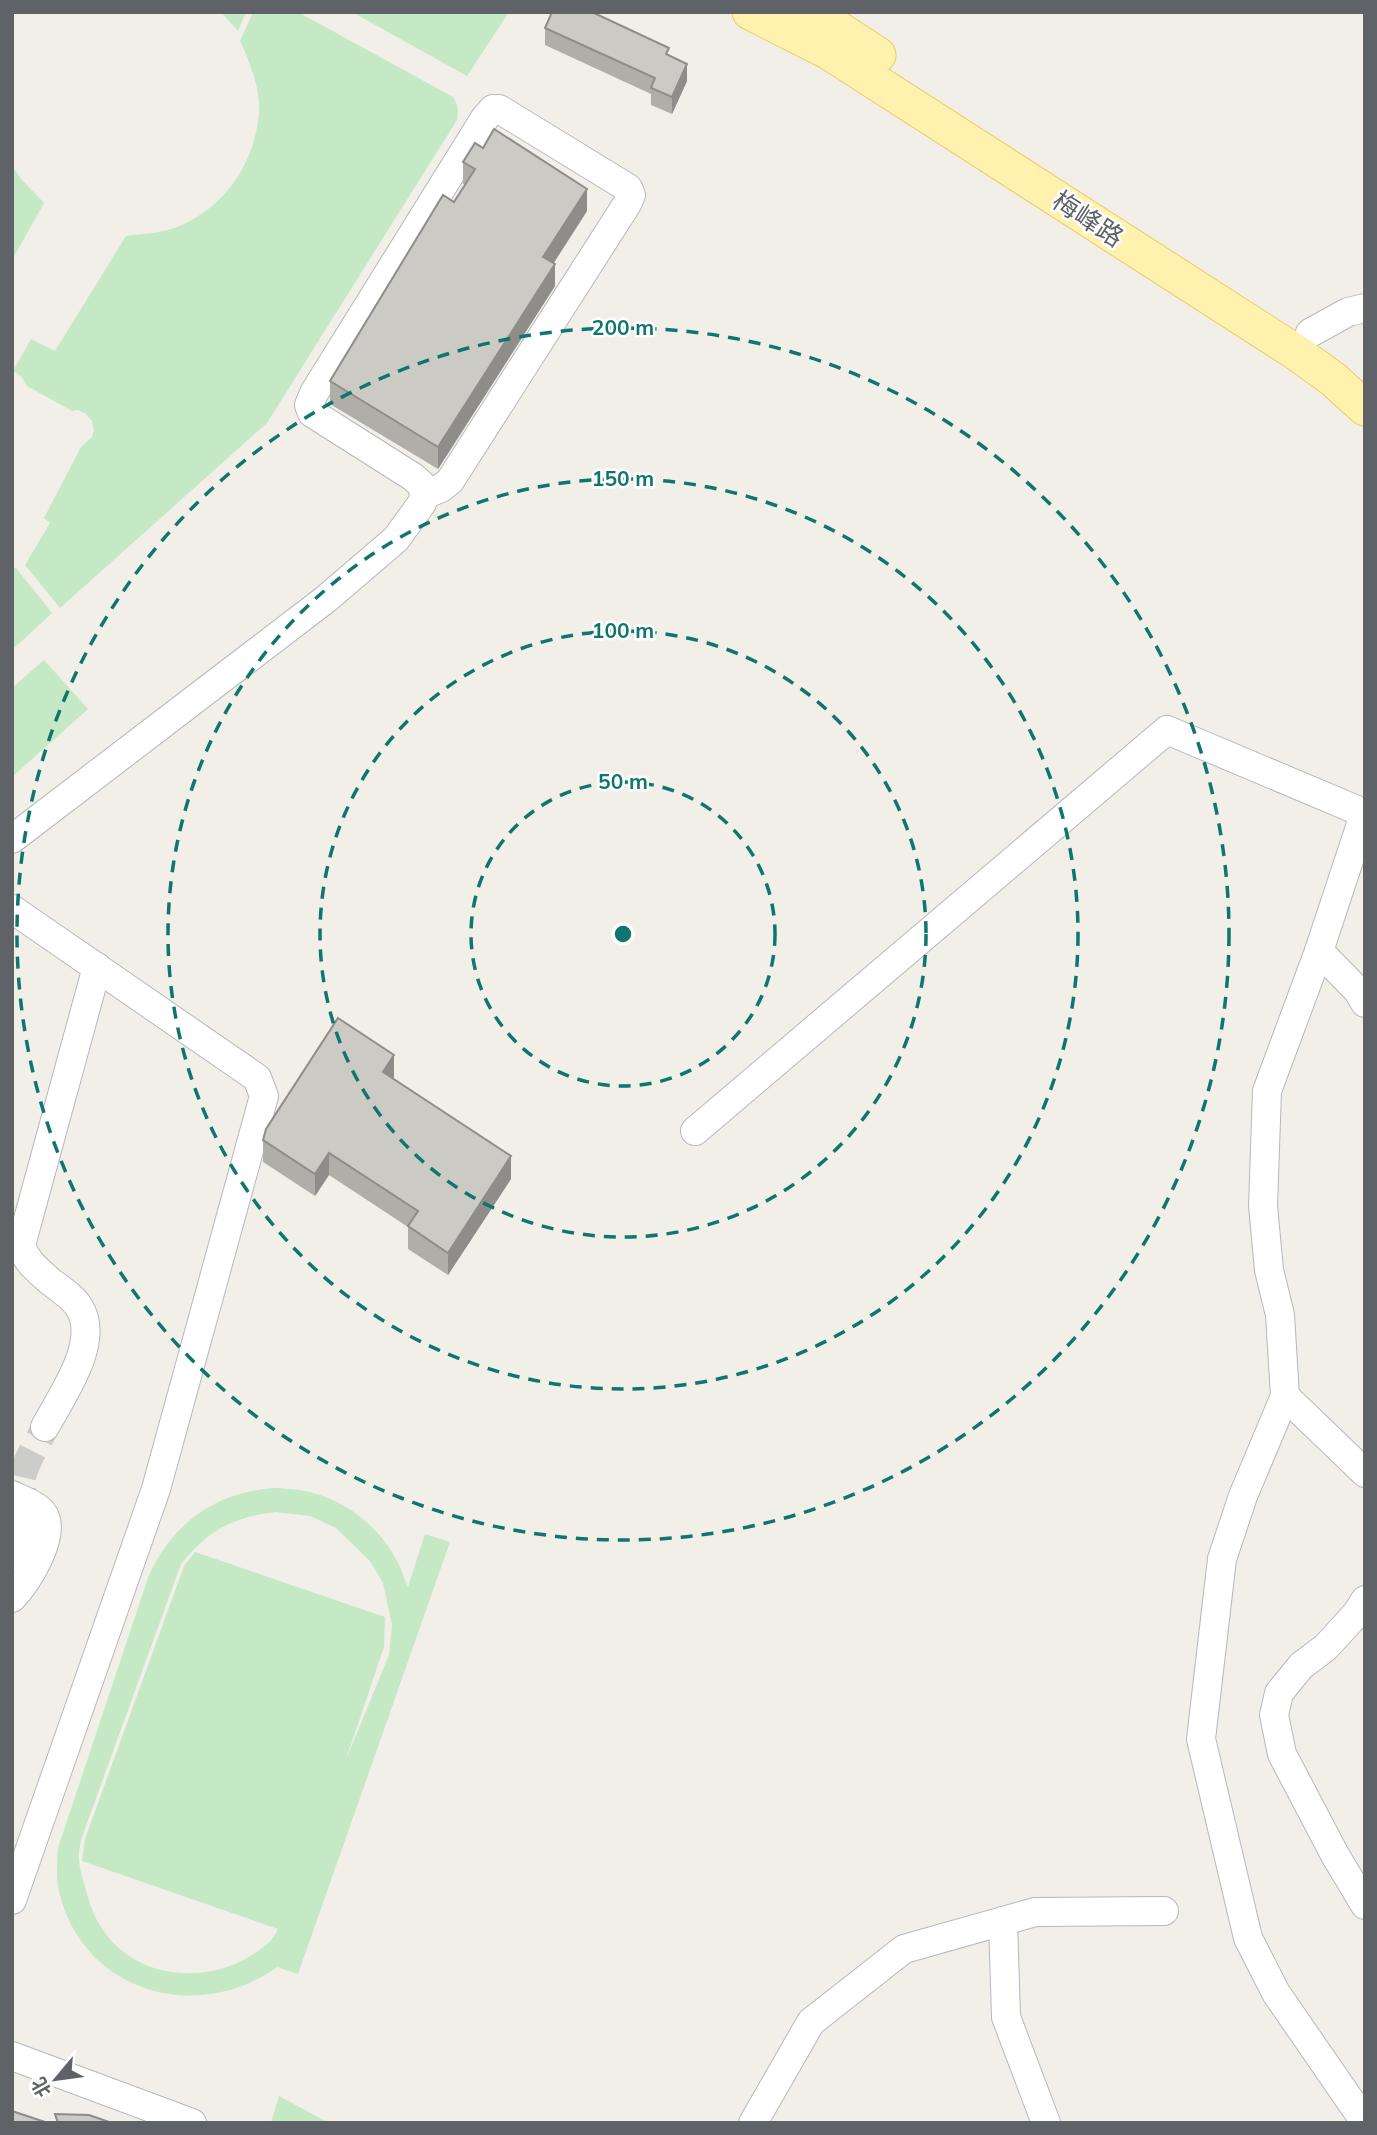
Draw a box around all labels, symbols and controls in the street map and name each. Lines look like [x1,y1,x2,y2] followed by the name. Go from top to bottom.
[1047,183,1130,254] street label: 梅峰路
[592,314,654,340] text: 200 m
[592,465,654,491] text: 150 m
[592,617,654,643] text: 100 m
[598,768,648,794] text: 50 m
[611,922,635,946] centre of rings
[21,2044,91,2114] north arrow
[26,2073,56,2101] text: 北

